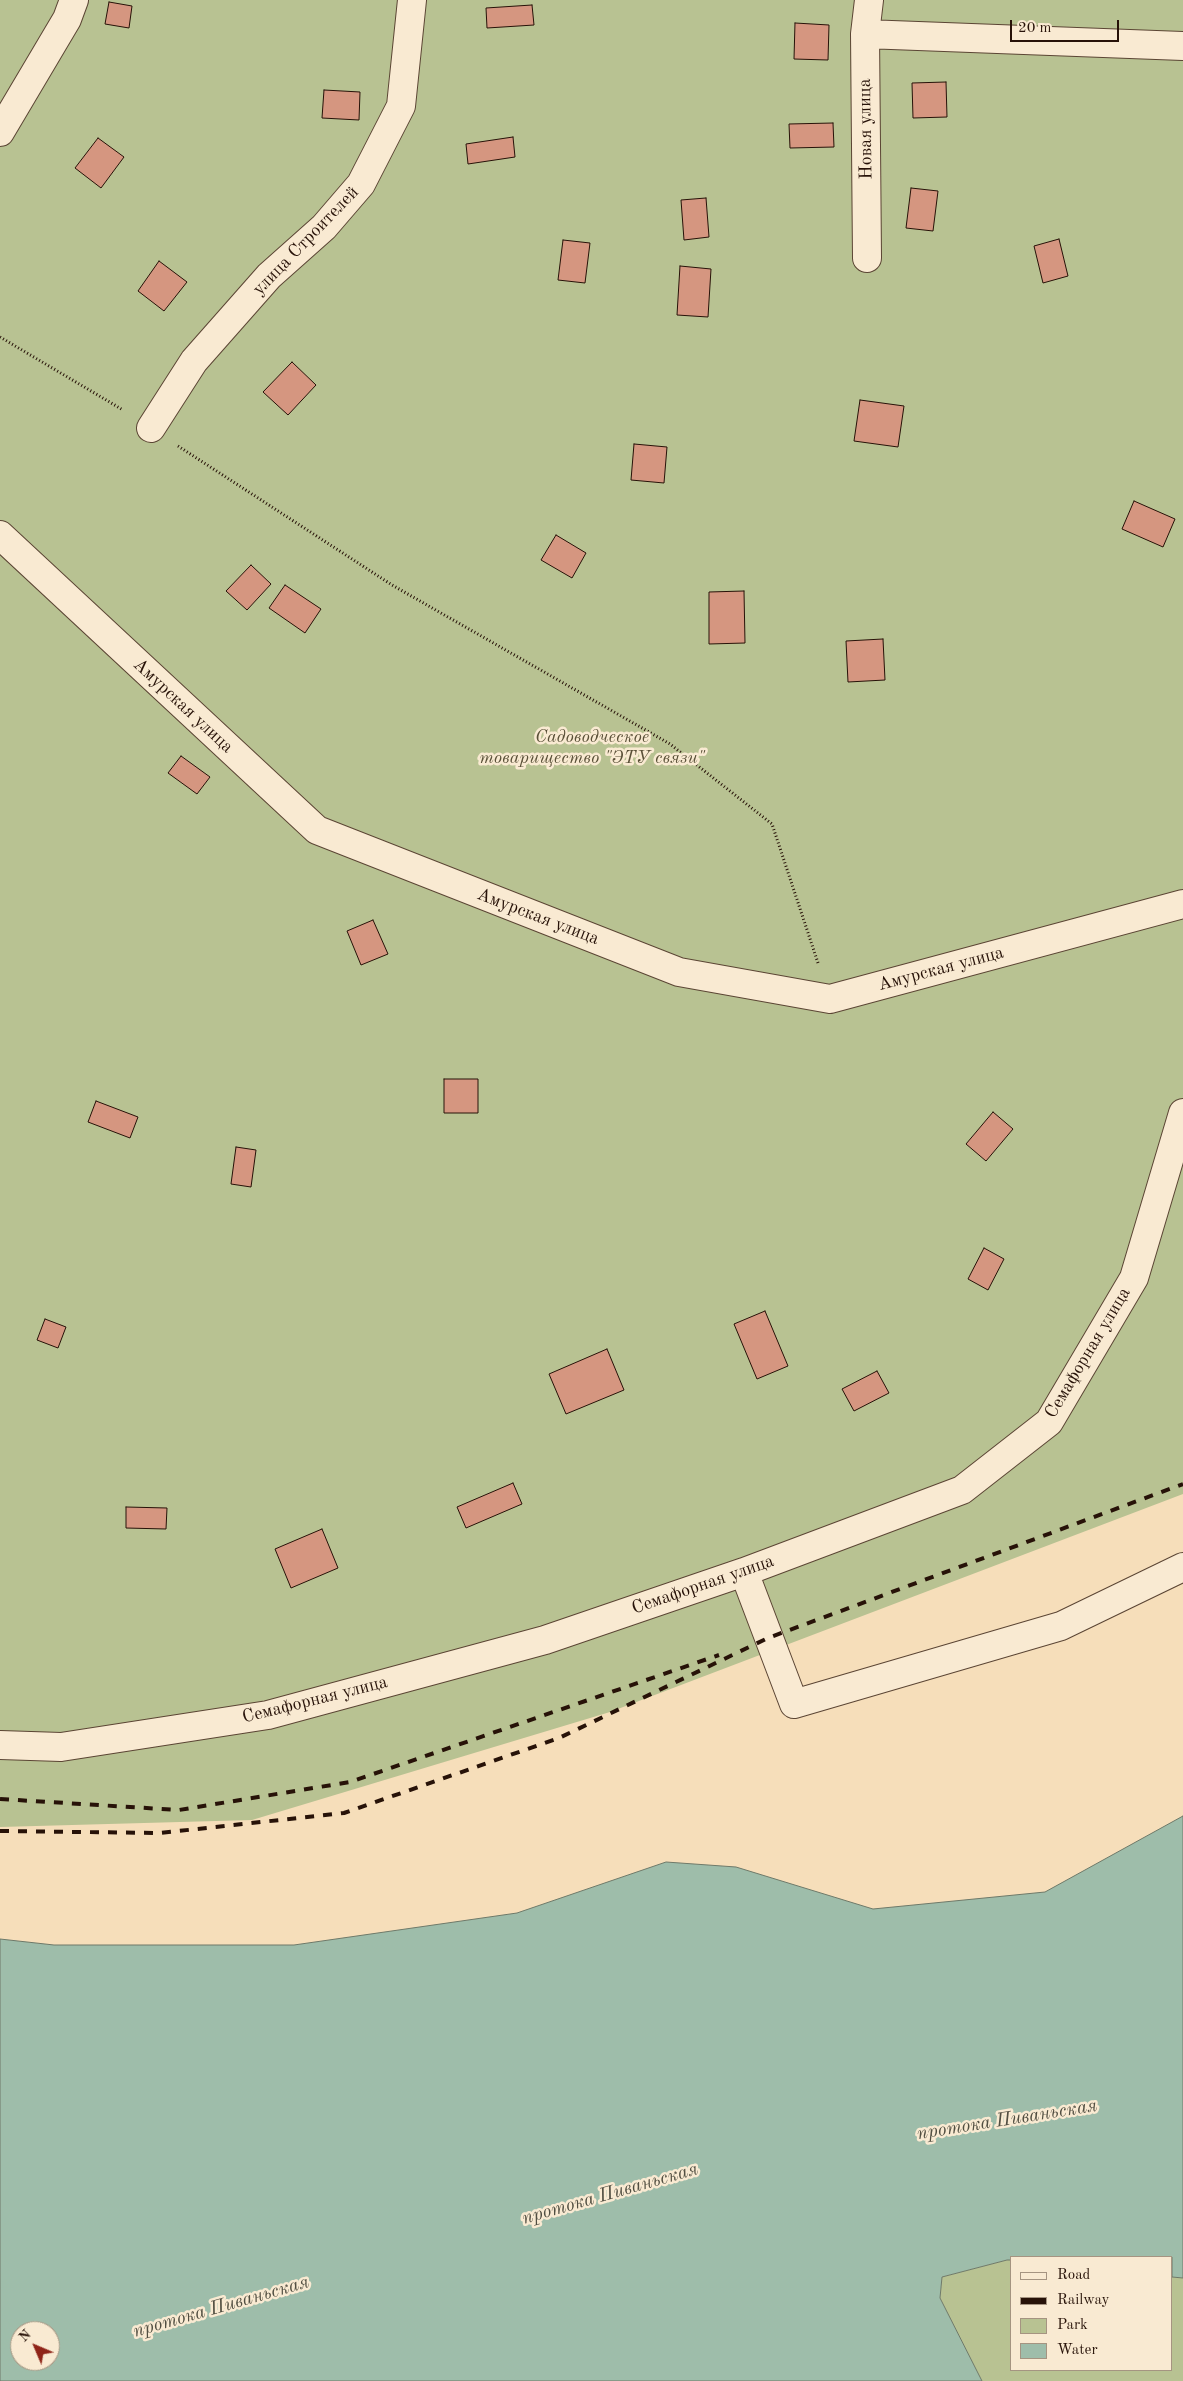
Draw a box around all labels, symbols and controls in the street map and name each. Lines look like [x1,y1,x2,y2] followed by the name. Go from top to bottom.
[1013,10,1122,42] scale bar
[1018,21,1052,36] text: 20 m
[854,78,878,180] street label: Новая улица
[248,182,364,300] street label: улица Строителей
[128,654,238,758] street label: Амурская улица
[479,726,705,769] park label: Садоводческое товарищество "ЭТУ связи"
[474,884,602,950] street label: Амурская улица
[876,942,1006,996] street label: Амурская улица
[1040,1284,1136,1422] street label: Семафорная улица
[629,1551,777,1619] street label: Семафорная улица
[240,1671,390,1729] street label: Семафорная улица
[915,2094,1099,2146] water label: протока Пиваньская
[519,2158,701,2230] water label: протока Пиваньская
[1010,2256,1173,2371] legend
[1057,2268,1090,2283] text: Road
[130,2271,312,2343] water label: протока Пиваньская
[1057,2293,1110,2308] text: Railway
[1057,2318,1088,2333] text: Park
[10,2321,60,2371] north arrow
[16,2327,34,2345] text: N
[1057,2343,1098,2358] text: Water

